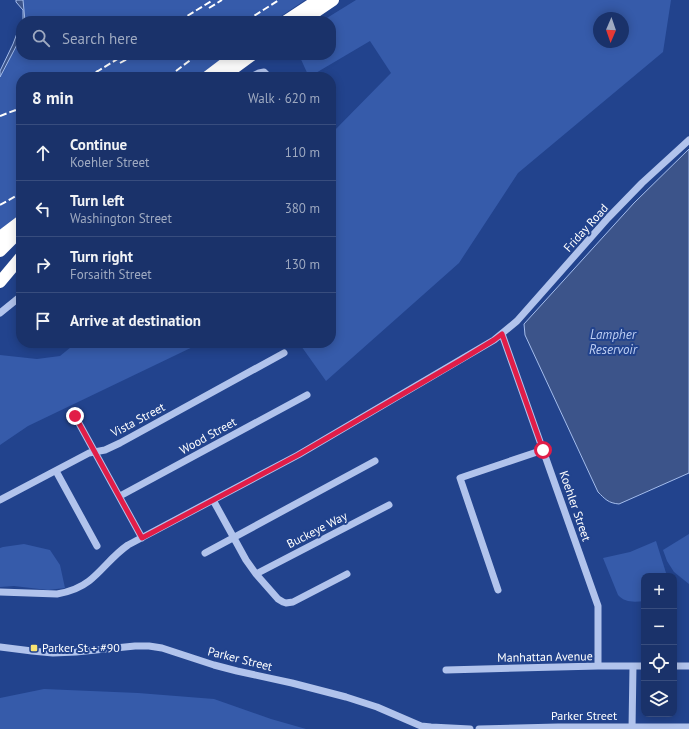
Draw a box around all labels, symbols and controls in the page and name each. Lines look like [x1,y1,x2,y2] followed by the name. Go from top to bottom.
[593,12,629,48] north arrow
[16,16,336,60] search box
[30,27,52,49] icon: search
[62,29,138,48] text: Search here
[32,87,73,109] text: 8 min
[248,90,320,107] text: Walk · 620 m
[70,135,127,154] text: Continue
[32,142,54,164] icon: ahead
[285,144,320,161] text: 110 m
[70,154,149,171] text: Koehler Street
[70,191,124,210] text: Turn left
[32,198,54,220] icon: left
[285,200,320,217] text: 380 m
[560,200,611,255] street label: Friday Road
[70,210,172,227] text: Washington Street
[70,247,133,266] text: Turn right
[32,254,54,276] icon: right
[285,256,320,273] text: 130 m
[70,266,152,283] text: Forsaith Street
[32,310,54,332] icon: arrive
[70,311,201,330] text: Arrive at destination
[589,326,638,358] water label: Lampher Reservoir
[107,399,167,440] street label: Vista Street
[66,407,84,425] route end
[177,414,239,457] street label: Wood Street
[534,441,552,459] route start
[556,469,595,543] street label: Koehler Street
[284,508,350,551] street label: Buckeye Way
[641,573,677,717] map controls
[641,573,677,609] button: +
[641,609,677,645] button: −
[42,640,120,655] place label: Parker St + #90
[29,643,39,653] marker: Parker St + #90
[206,643,274,674] street label: Parker Street
[641,645,677,681] button: locate
[497,648,593,665] street label: Manhattan Avenue
[641,681,677,717] button: layers
[551,708,617,723] street label: Parker Street

